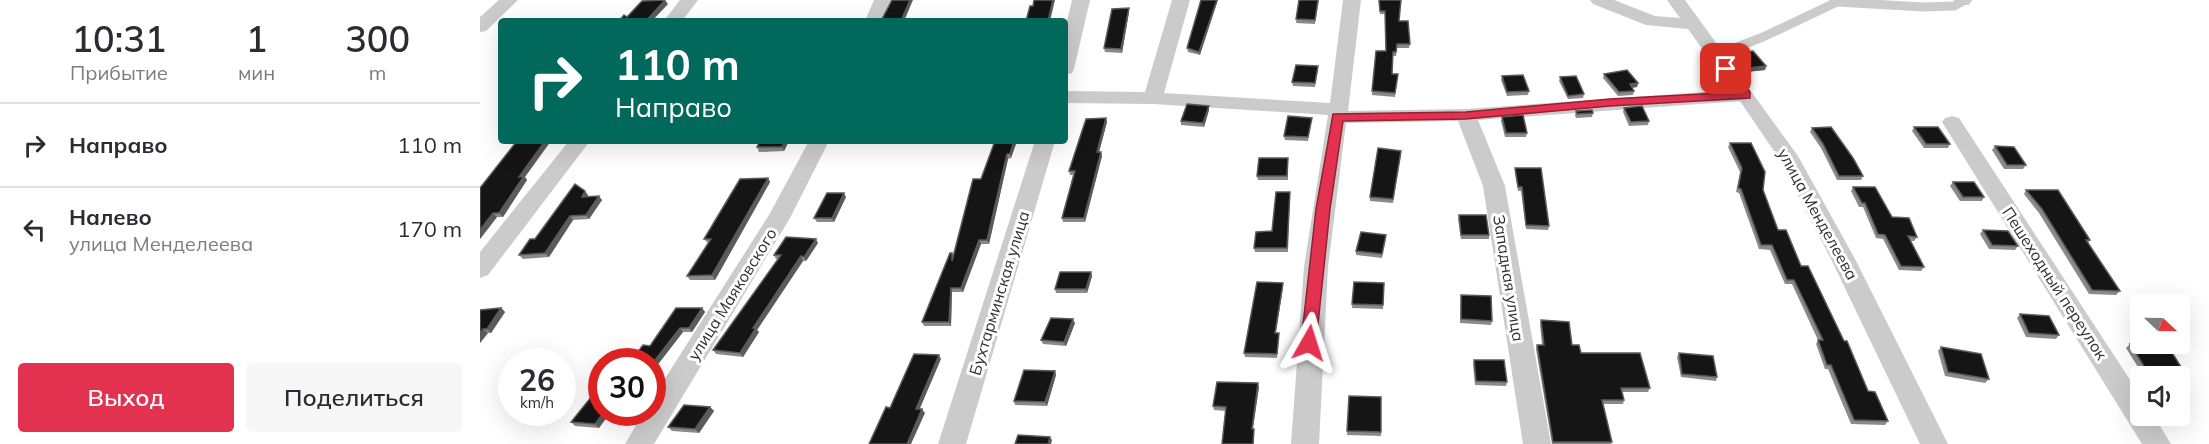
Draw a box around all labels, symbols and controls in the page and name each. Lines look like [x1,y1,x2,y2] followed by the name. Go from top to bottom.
[71,16,166,61] text: 10:31
[246,16,267,61] text: 1
[345,16,410,61] text: 300
[615,38,740,91] text: 110 m
[516,42,594,120] icon: right
[1700,43,1751,94] pin
[1709,52,1742,85] icon: arrive
[70,60,168,85] text: Прибытие
[238,60,275,85] text: мин
[369,60,386,85] text: m
[615,90,732,124] text: Направо
[18,129,51,162] icon: right
[69,131,167,159] text: Направо
[397,131,462,159] text: 110 m
[1774,145,1862,283] street label: улица Менделеева
[69,203,152,231] text: Налево
[1998,203,2112,363] street label: Пешеходный переулок
[964,208,1034,378] street label: Бухтарминская улица
[18,213,51,246] icon: left
[1489,213,1529,343] street label: Западная улица
[397,215,462,243] text: 170 m
[683,224,781,364] street label: улица Маяковского
[69,231,253,256] text: улица Менделеева
[2130,294,2190,354] north arrow
[2130,294,2190,426] map controls
[1277,311,1341,375] position arrow
[588,348,666,426] speed limit sign: 30
[519,361,555,399] text: 26
[18,363,234,432] button: Выход
[246,363,462,432] button: Поделиться
[2130,366,2190,426] button: sound
[520,393,554,412] text: km/h

